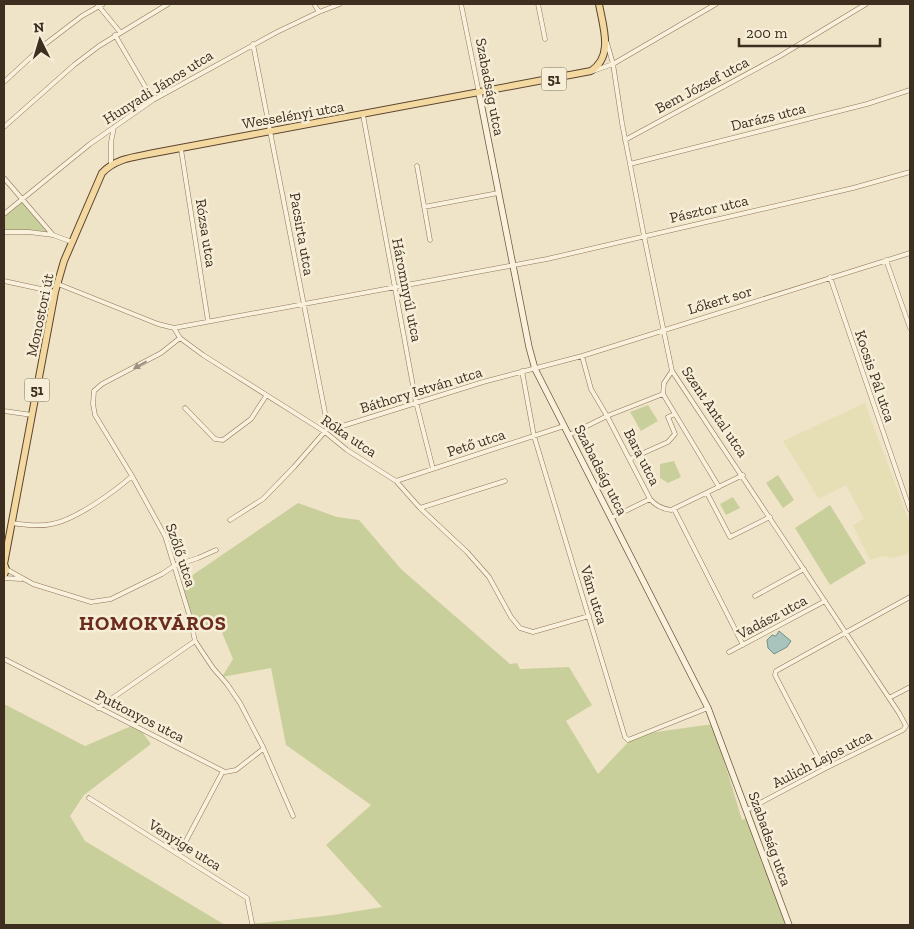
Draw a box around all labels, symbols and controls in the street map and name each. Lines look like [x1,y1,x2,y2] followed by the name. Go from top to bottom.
[15,15,65,65] north arrow
[739,15,880,47] scale bar
[33,19,45,36] text: N
[746,24,787,42] text: 200 m
[472,37,508,137] street label: Szabadság utca
[100,46,216,128] street label: Hunyadi János utca
[652,53,752,117] street label: Bem József utca
[542,68,566,90] road number: 51
[241,97,345,133] street label: Wesselényi utca
[729,99,807,135] street label: Darázs utca
[286,191,318,277] street label: Pacsirta utca
[668,191,750,227] street label: Pásztor utca
[192,197,220,269] street label: Rózsa utca
[388,237,426,343] street label: Háromnyúl utca
[22,271,58,358] street label: Monostori út
[686,282,754,318] street label: Lőkert sor
[851,328,899,424] street label: Kocsis Pál utca
[133,360,146,369] one-way arrow
[358,363,484,417] street label: Báthory István utca
[678,363,752,461] street label: Szent Antal utca
[24,378,50,402] road number: 51
[318,411,380,461] street label: Róka utca
[570,422,632,518] street label: Szabadság utca
[445,425,507,461] street label: Pető utca
[620,426,664,488] street label: Bara utca
[162,521,200,589] street label: Szőlő utca
[576,562,611,627] street label: Vám utca
[733,591,810,643] street label: Vadász utca
[79,611,227,635] district label: HOMOKVÁROS
[93,686,187,746] street label: Puttonyos utca
[769,726,875,792] street label: Aulich Lajos utca
[745,789,795,889] street label: Szabadság utca
[144,815,225,875] street label: Venyige utca

